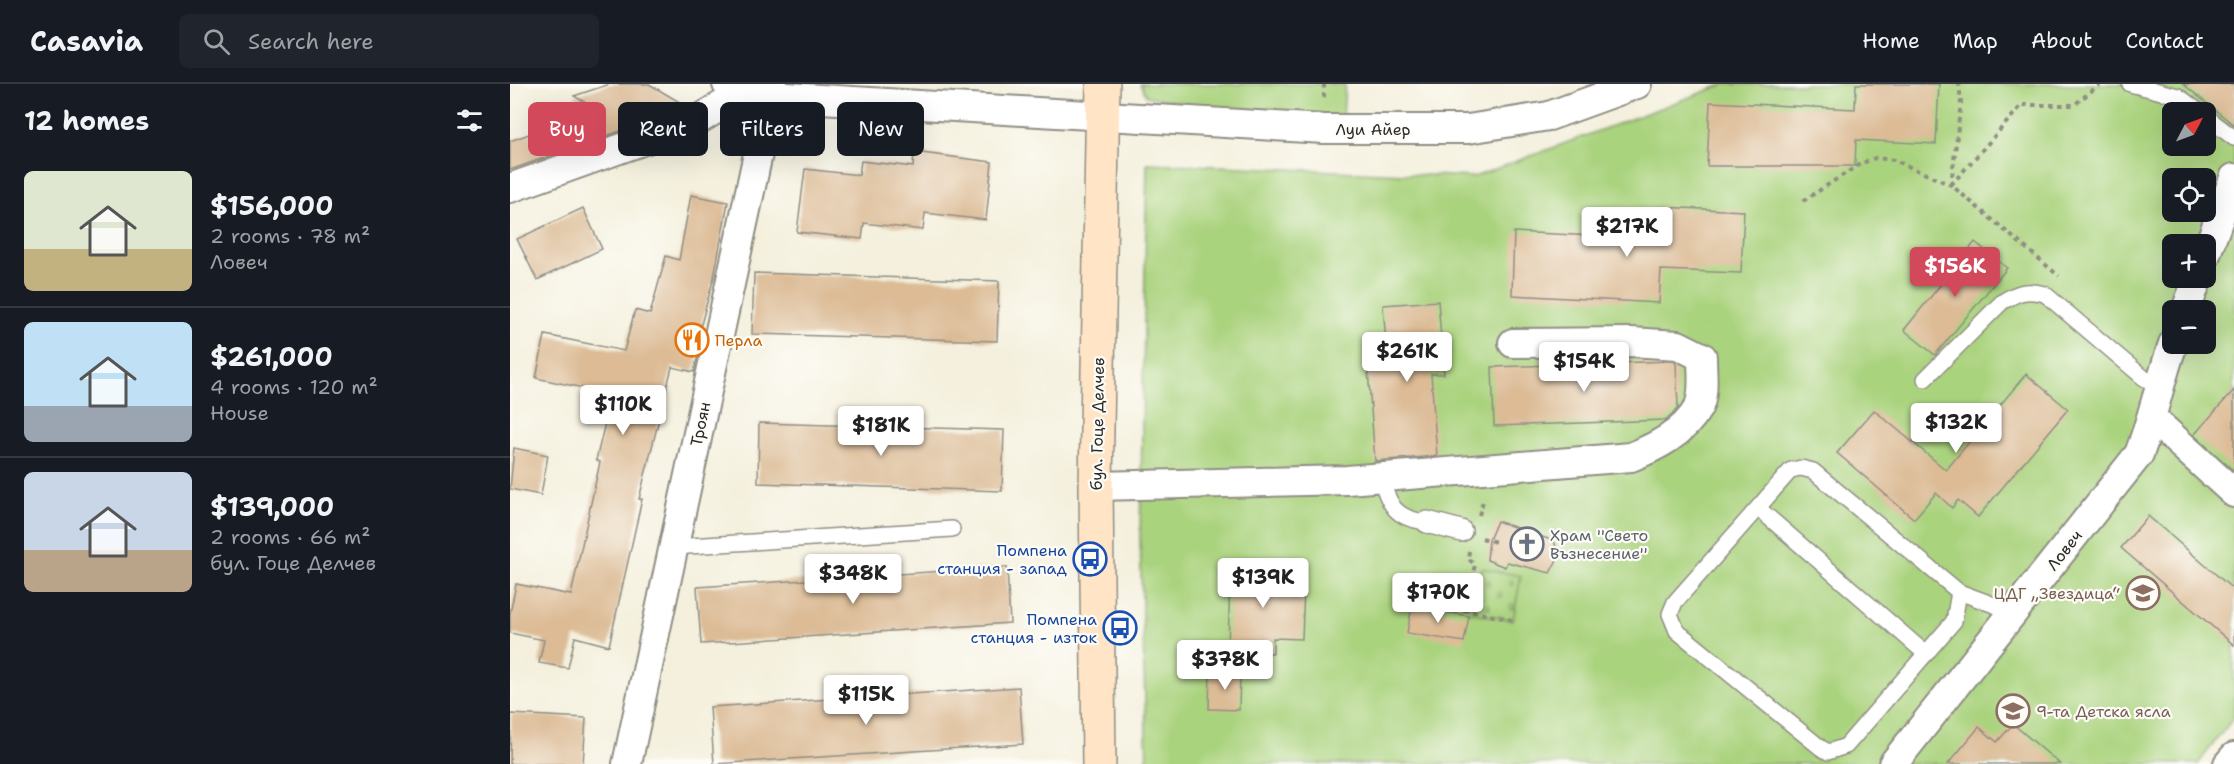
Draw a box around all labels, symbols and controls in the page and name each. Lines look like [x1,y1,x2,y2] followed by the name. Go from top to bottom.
[179,14,599,68] search box
[30,22,143,60] text: Casavia
[200,25,233,58] icon: search
[248,27,374,56] text: Search here
[1862,27,1920,55] text: Home
[1953,27,1998,55] text: Map
[2031,27,2092,55] text: About
[2125,27,2204,55] text: Contact
[528,102,606,156] chip: Buy
[618,102,708,156] chip: Rent
[720,102,825,156] chip: Filters
[837,102,924,156] chip: New
[2162,102,2216,156] north arrow
[2162,102,2216,354] map controls
[24,103,149,138] text: 12 homes
[453,104,486,137] icon: filters
[1335,119,1411,140] street label: Луи Айер
[2162,168,2216,222] button: locate
[210,188,333,223] text: $156,000
[72,195,144,267] icon: home
[1585,207,1669,258] pin: $217K
[1596,213,1658,239] text: $217K
[210,223,370,249] text: 2 rooms · 78 m²
[2162,234,2216,288] button: +
[1913,247,1997,298] pin: $156K
[210,249,268,275] text: Ловеч
[1924,253,1986,279] text: $156K
[2162,300,2216,354] button: −
[674,322,710,358] restaurant icon: Перла
[715,330,762,351] place label: Перла
[1365,332,1449,383] pin: $261K
[1376,338,1438,364] text: $261K
[210,339,333,374] text: $261,000
[1542,342,1626,393] pin: $154K
[72,346,144,418] icon: home
[1553,348,1615,374] text: $154K
[1086,357,1109,491] street label: бул. Гоце Делчев
[210,374,378,400] text: 4 rooms · 120 m²
[581,385,665,436] pin: $110K
[594,391,652,417] text: $110K
[210,400,269,426] text: House
[686,400,715,448] street label: Троян
[1914,403,1998,454] pin: $132K
[839,406,923,457] pin: $181K
[1925,409,1987,435] text: $132K
[852,412,910,438] text: $181K
[210,489,334,524] text: $139,000
[72,496,144,568] icon: home
[210,524,371,550] text: 2 rooms · 66 m²
[1550,525,1648,564] place label: Храм ''Свето Възнесение''
[1509,526,1545,562] church icon: Храм ''Свето Възнесение''
[2042,526,2087,575] street label: Ловеч
[937,540,1067,579] place label: Помпена станция - запад
[1072,541,1108,577] bus stop icon: Помпена станция - запад
[210,550,376,576] text: бул. Гоце Делчев
[811,554,895,605] pin: $348K
[1221,558,1305,609] pin: $139K
[819,560,887,586] text: $348K
[1232,564,1294,590] text: $139K
[1396,573,1480,624] pin: $170K
[2125,575,2161,611] school or university icon: ЦДГ „Звездица“
[1406,579,1470,605] text: $170K
[1993,583,2120,604] place label: ЦДГ „Звездица“
[971,609,1098,648] place label: Помпена станция - изток
[1102,610,1138,646] bus stop icon: Помпена станция - изток
[1183,640,1267,691] pin: $378K
[1191,646,1259,672] text: $378K
[824,675,908,726] pin: $115K
[838,681,894,707] text: $115K
[1995,693,2031,729] school or university icon: 9-та Детска ясла
[2036,701,2171,722] place label: 9-та Детска ясла

